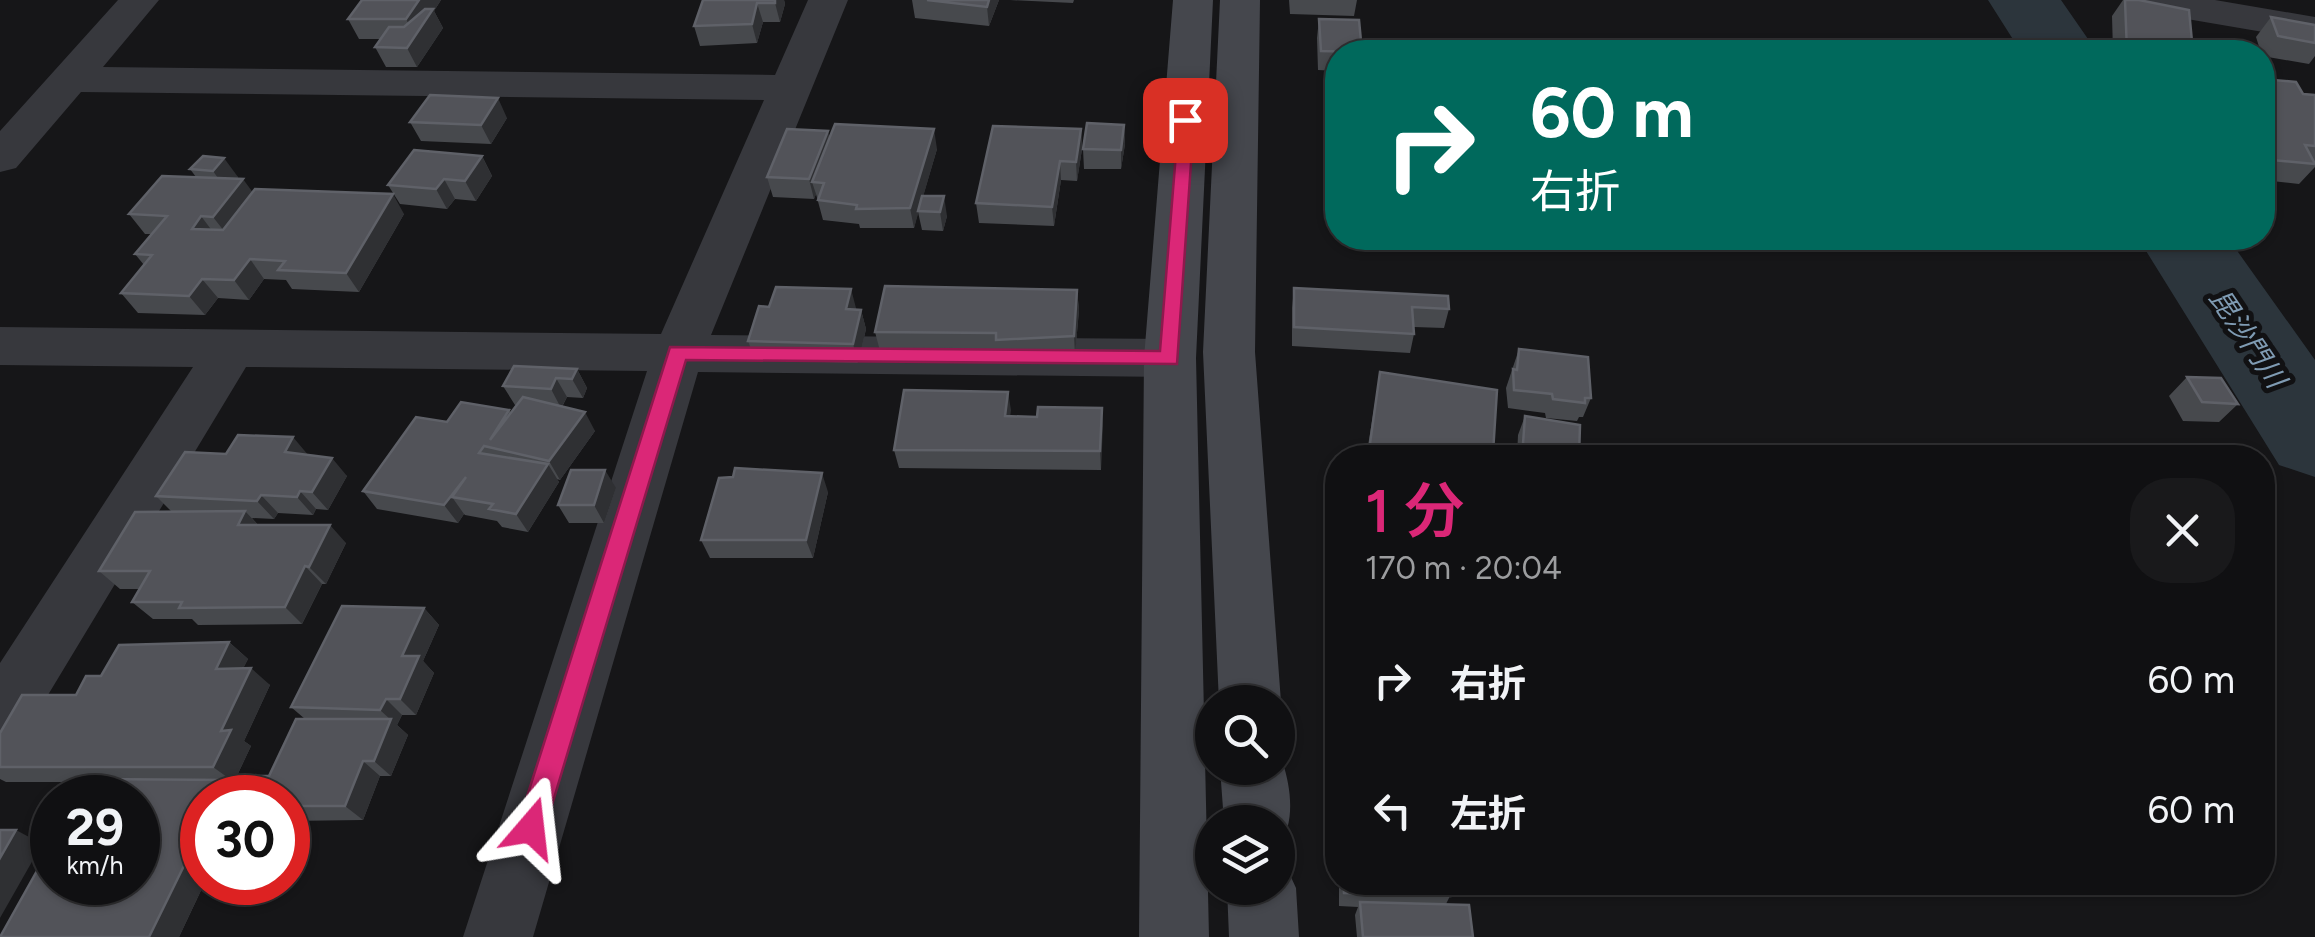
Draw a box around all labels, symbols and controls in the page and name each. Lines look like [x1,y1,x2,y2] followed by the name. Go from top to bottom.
[1530,70,1694,155] text: 60 m
[1143,78,1228,163] pin
[1365,80,1495,210] icon: right
[1158,93,1213,148] icon: arrive
[1530,164,1620,218] text: 右折
[2203,282,2295,396] water label: 毘沙門川
[1365,475,1465,547] text: 1 分
[2130,478,2235,583] button: close
[1365,549,1562,587] text: 170 m · 20:04
[1365,653,1420,708] icon: right
[2147,657,2235,703] text: 60 m
[1450,661,1526,707] text: 右折
[1195,685,1295,905] map controls
[1195,685,1295,785] button: search
[180,775,310,905] speed limit sign: 30
[479,776,583,880] position arrow
[1365,783,1420,838] icon: left
[2147,787,2235,833] text: 60 m
[1450,791,1526,837] text: 左折
[66,797,124,858] text: 29
[1195,805,1295,905] button: layers
[66,850,124,880] text: km/h

